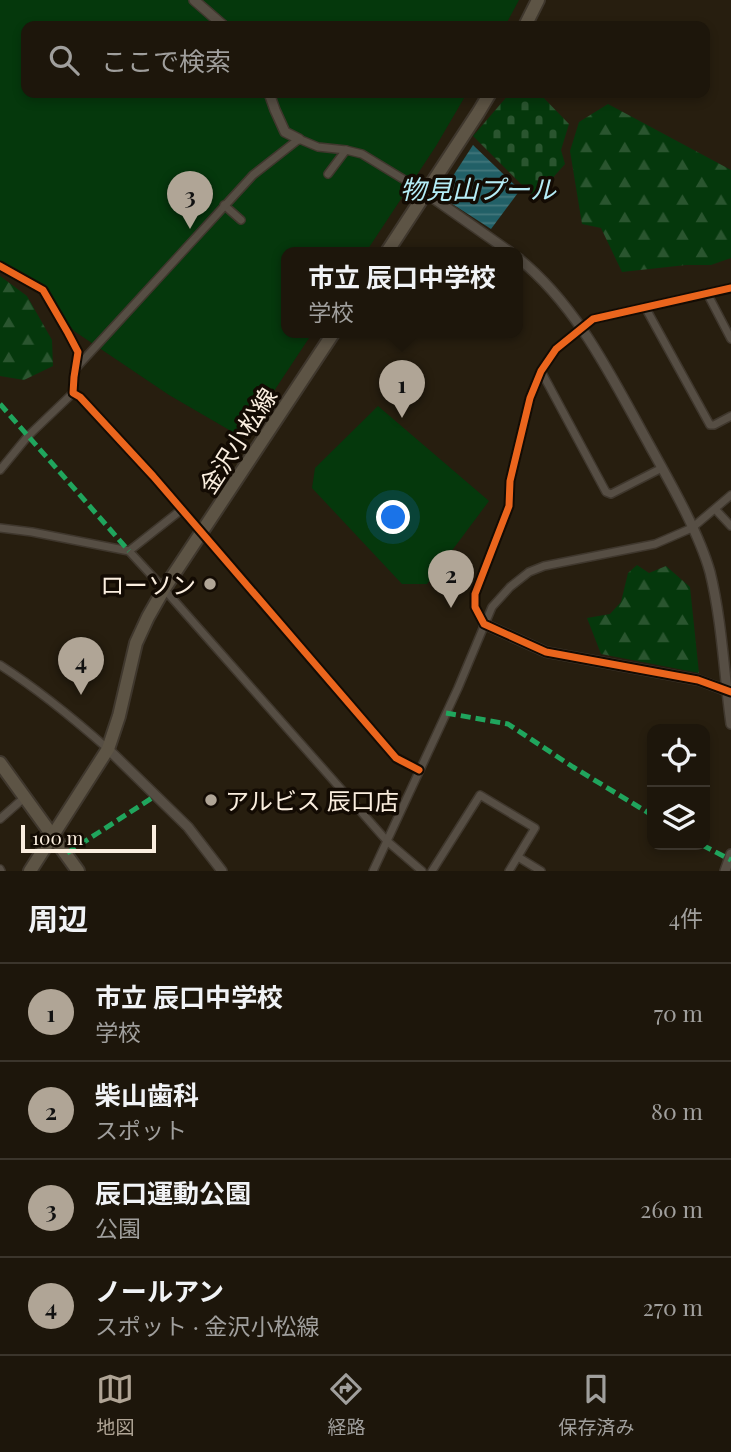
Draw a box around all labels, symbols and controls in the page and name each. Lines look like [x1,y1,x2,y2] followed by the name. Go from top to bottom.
[21,21,710,98] search box
[45,41,83,79] icon: search
[101,43,231,78] text: ここで検索
[167,171,213,229] pin: 3
[400,171,557,206] water label: 物見山プール
[281,247,523,338] popup
[308,259,496,294] text: 市立 辰口中学校
[308,296,354,327] text: 学校
[379,360,425,418] pin: 1
[191,381,283,499] street label: 金沢小松線
[376,500,410,534] your location
[428,550,474,608] pin: 2
[100,568,196,600] place label: ローソン
[202,576,218,592] marker: ローソン
[58,637,104,695] pin: 4
[647,724,710,850] map controls
[647,724,710,787] button: locate
[225,784,399,816] place label: アルビス 辰口店
[647,787,710,850] button: layers
[203,792,219,808] marker: アルビス 辰口店
[21,822,156,854] scale bar
[32,824,83,850] text: 100 m
[28,898,88,938] text: 周辺
[669,902,703,933] text: 4件
[95,979,283,1014] text: 市立 辰口中学校
[47,997,55,1028] text: 1
[654,997,703,1028] text: 70 m
[95,1016,141,1047] text: 学校
[95,1077,199,1112] text: 柴山歯科
[45,1095,57,1126] text: 2
[651,1095,703,1126] text: 80 m
[95,1114,187,1145] text: スポット
[95,1175,251,1210] text: 辰口運動公園
[45,1193,57,1224] text: 3
[640,1193,703,1224] text: 260 m
[95,1212,141,1243] text: 公園
[95,1273,224,1308] text: ノールアン
[45,1291,57,1322] text: 4
[643,1291,703,1322] text: 270 m
[95,1310,320,1341] text: スポット · 金沢小松線
[96,1370,135,1439] tab: 地図
[327,1370,366,1439] tab: 経路
[558,1370,635,1439] tab: 保存済み

